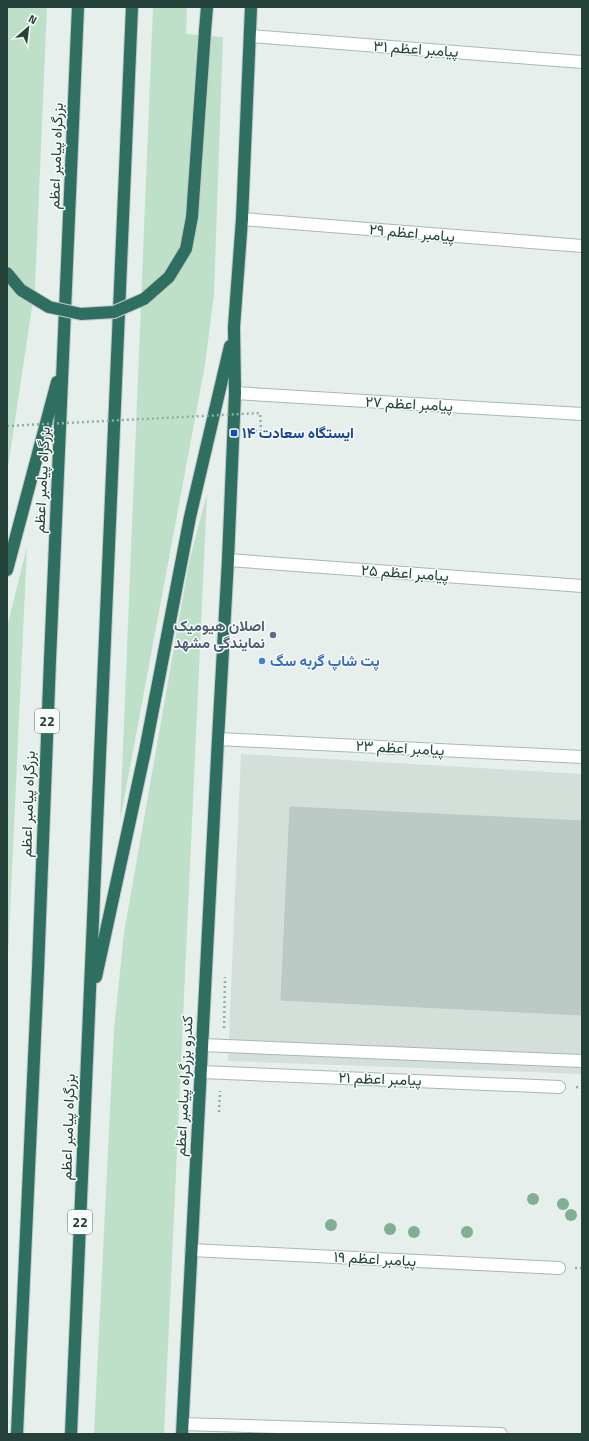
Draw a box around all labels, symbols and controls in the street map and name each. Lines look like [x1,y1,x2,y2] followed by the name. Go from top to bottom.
[8,8,48,48] north arrow
[26,10,40,28] text: N
[373,34,459,63] street label: پیامبر اعظم ۳۱
[42,102,69,210] street label: بزرگراه پیامبر اعظم
[368,217,456,248] street label: پیامبر اعظم ۲۹
[365,390,453,417] street label: پیامبر اعظم ۲۷
[242,421,354,444] place label: ایستگاه سعادت ۱۴
[27,426,56,534] street label: بزرگراه پیامبر اعظم
[229,428,239,438] marker: ایستگاه سعادت ۱۴
[360,558,450,587] street label: پیامبر اعظم ۲۵
[174,614,265,654] place label: اصلان هیومیک نمایندگی مشهد
[268,630,278,640] marker: اصلان هیومیک نمایندگی مشهد
[270,649,380,672] place label: پت شاپ گربه سگ
[257,656,267,666] marker: پت شاپ گربه سگ
[35,709,59,733] road number: 22
[355,734,445,761] street label: پیامبر اعظم ۲۳
[14,750,41,858] street label: بزرگراه پیامبر اعظم
[168,1015,199,1157] street label: کندرو بزرگراه پیامبر اعظم
[338,1066,422,1091] street label: پیامبر اعظم ۲۱
[54,1073,81,1181] street label: بزرگراه پیامبر اعظم
[68,1210,92,1234] road number: 22
[333,1245,417,1272] street label: پیامبر اعظم ۱۹

